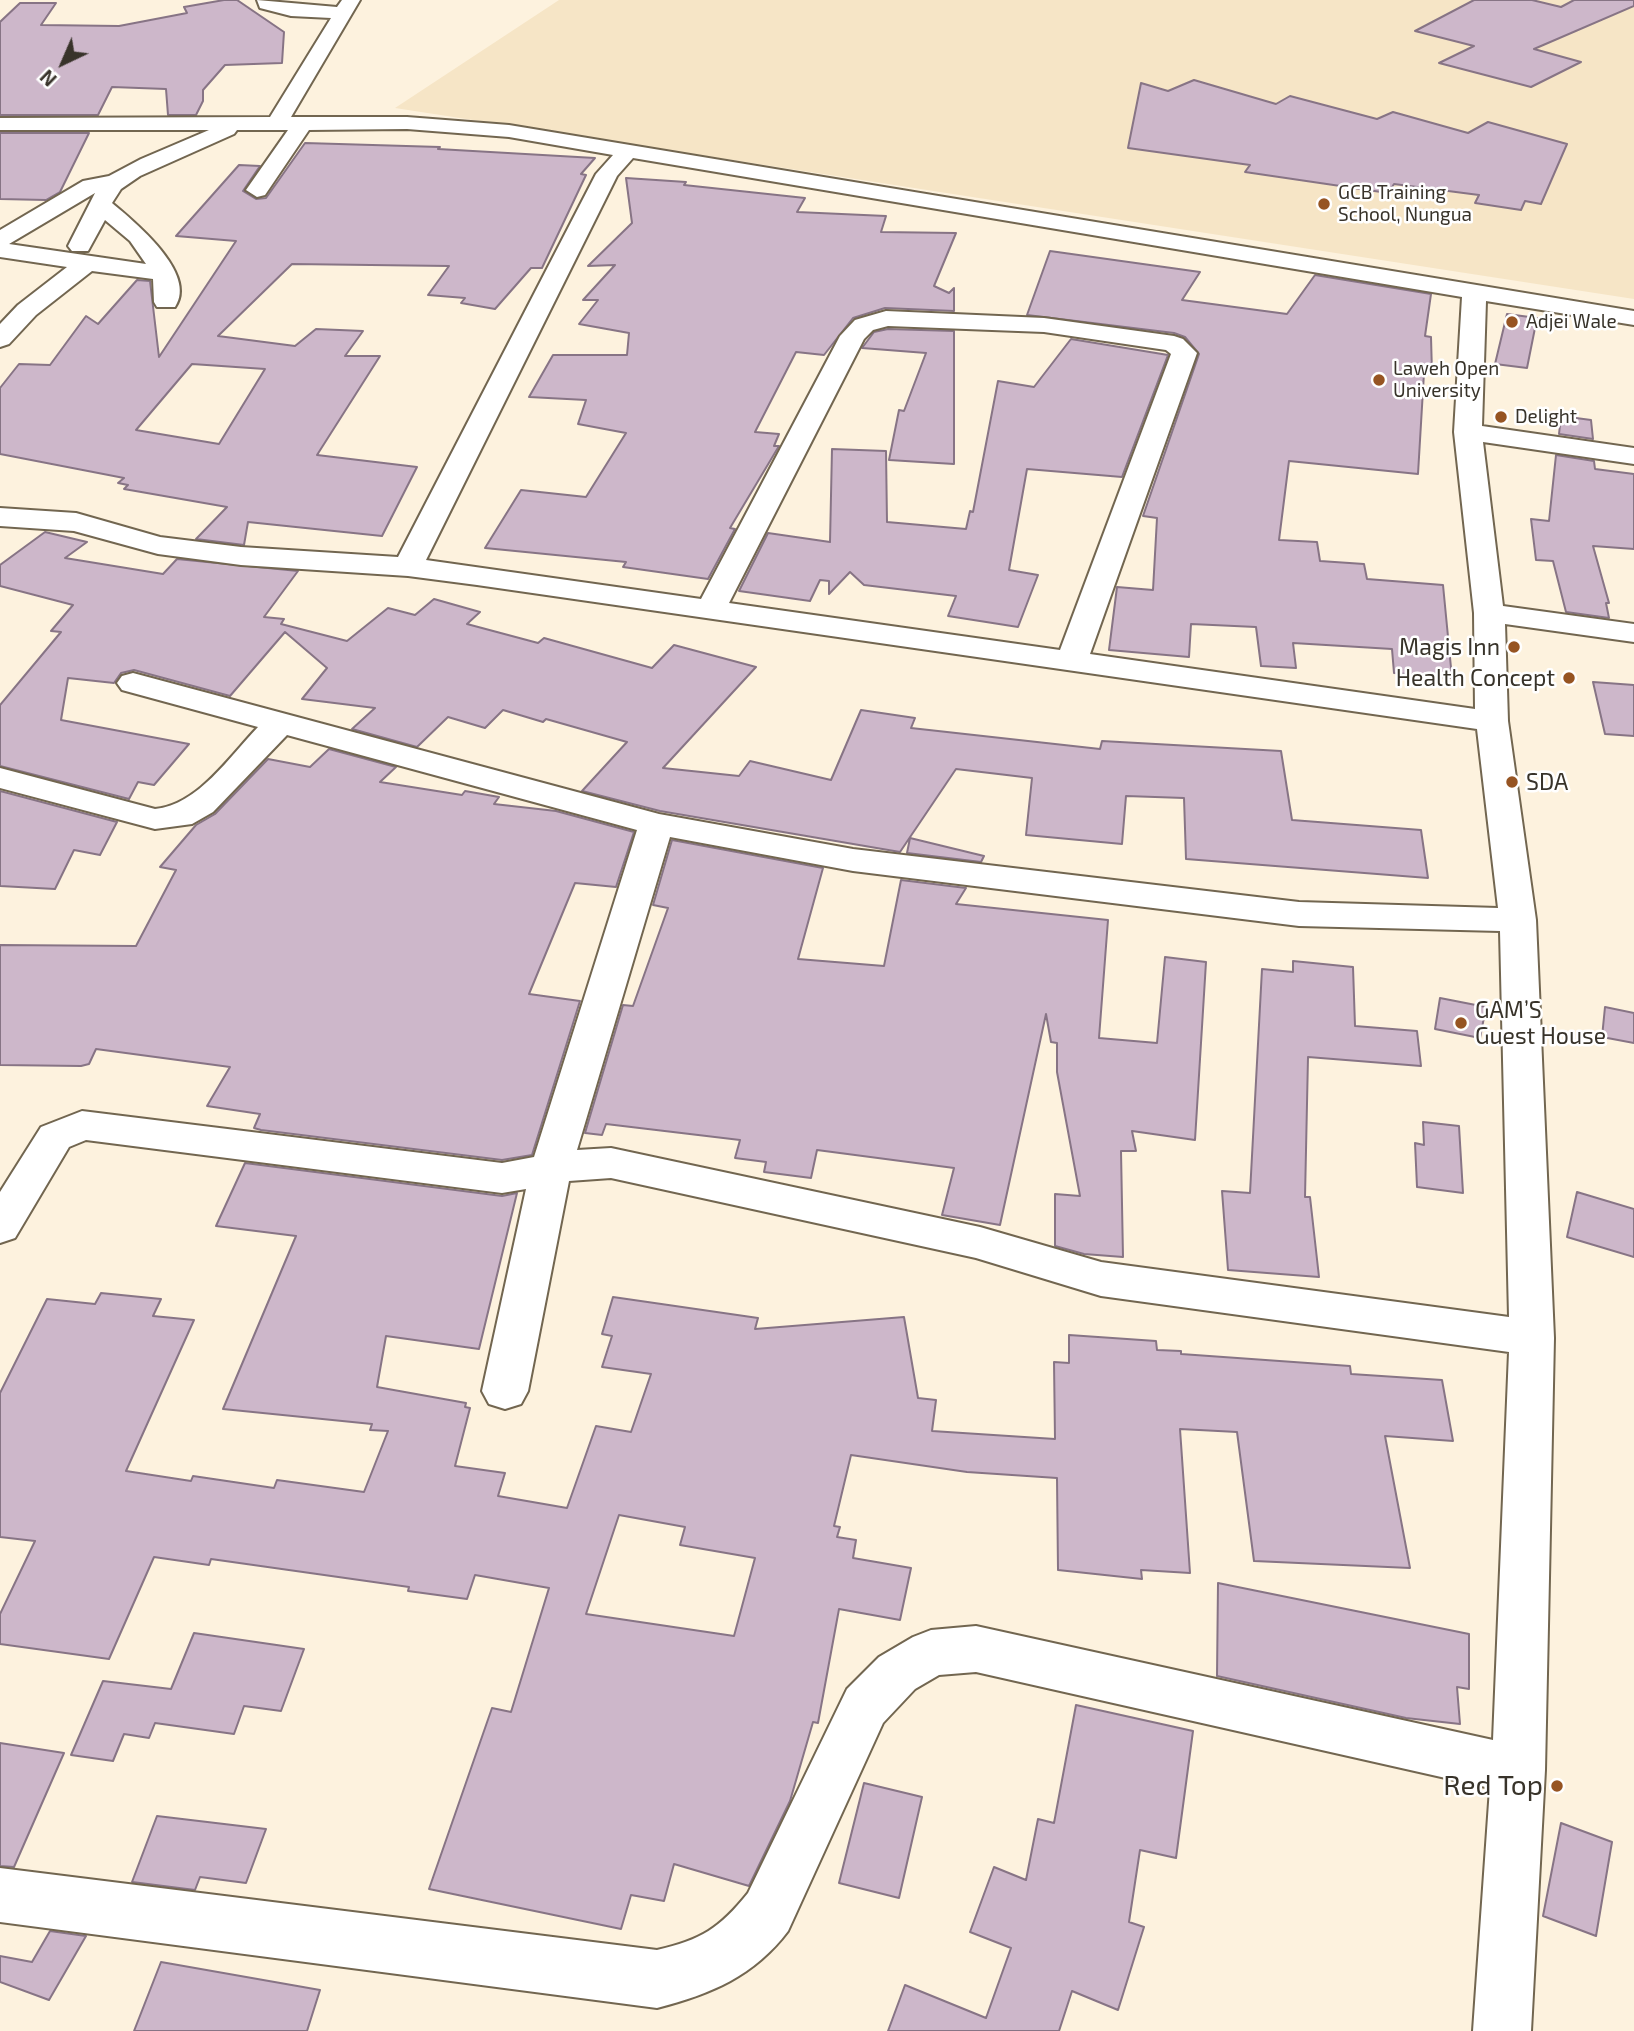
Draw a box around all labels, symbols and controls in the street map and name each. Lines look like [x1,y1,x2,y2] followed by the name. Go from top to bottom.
[28,28,98,98] north arrow
[35,65,61,92] text: N
[1338,182,1472,226] place label: GCB Training School, Nungua
[1316,196,1332,212] marker: GCB Training School, Nungua
[1526,311,1617,333] place label: Adjei Wale
[1504,314,1520,330] marker: Adjei Wale
[1393,358,1499,402] place label: Laweh Open University
[1371,372,1387,388] marker: Laweh Open University
[1515,406,1577,428] place label: Delight
[1493,409,1509,425] marker: Delight
[1399,633,1500,661] place label: Magis Inn
[1506,639,1522,655] marker: Magis Inn
[1396,664,1555,692] place label: Health Concept
[1561,670,1577,686] marker: Health Concept
[1526,768,1568,796] place label: SDA
[1504,774,1520,790] marker: SDA
[1475,996,1606,1050] place label: GAM’S Guest House
[1453,1015,1469,1031] marker: GAM’S Guest House
[1443,1769,1543,1803] place label: Red Top
[1549,1778,1565,1794] marker: Red Top

